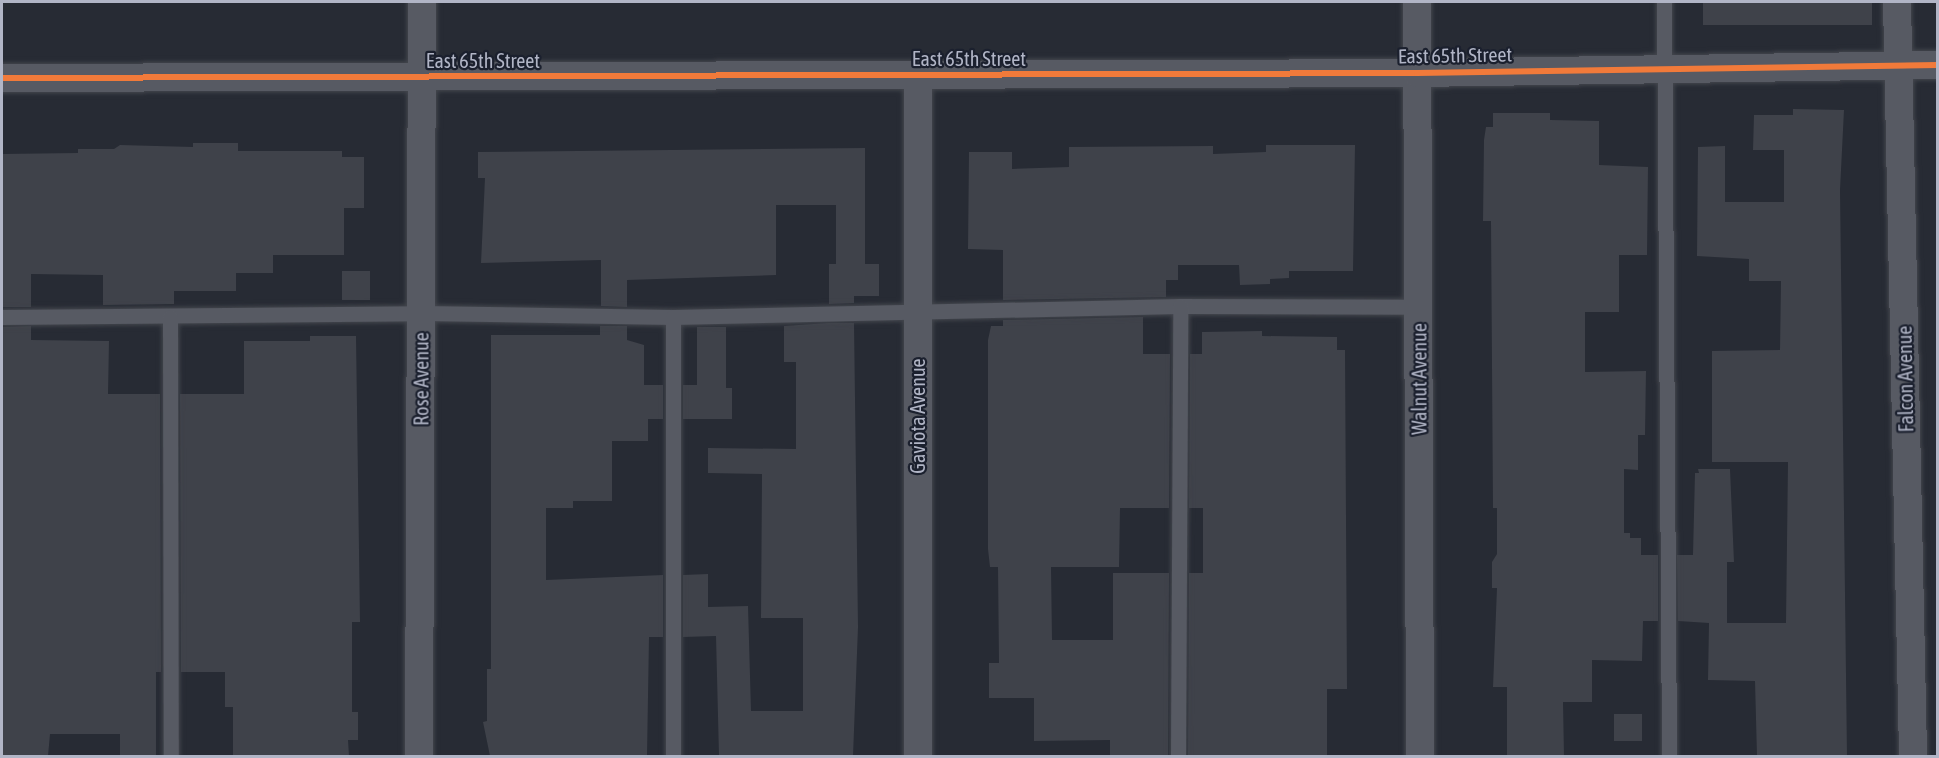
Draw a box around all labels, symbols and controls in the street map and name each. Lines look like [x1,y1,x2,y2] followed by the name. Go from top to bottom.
[1398,42,1512,68] street label: East 65th Street
[912,46,1026,70] street label: East 65th Street
[426,48,540,72] street label: East 65th Street
[1407,323,1431,435] street label: Walnut Avenue
[1892,325,1918,433] street label: Falcon Avenue
[409,332,433,426] street label: Rose Avenue
[905,358,929,474] street label: Gaviota Avenue

